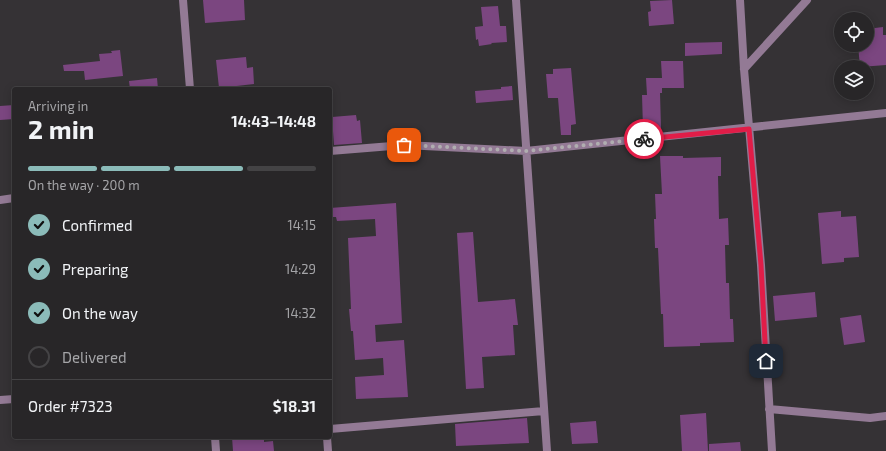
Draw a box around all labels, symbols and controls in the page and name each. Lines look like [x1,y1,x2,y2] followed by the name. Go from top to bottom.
[834,12,874,100] map controls
[834,12,874,52] button: locate
[834,60,874,100] button: layers
[28,98,88,114] text: Arriving in
[231,112,316,130] text: 14:43–14:48
[28,113,94,144] text: 2 min
[624,119,664,159] courier
[387,128,421,162] pin
[633,128,655,150] icon: bike
[393,134,415,156] icon: bag
[28,177,140,193] text: On the way · 200 m
[28,214,50,236] icon: check
[62,216,133,234] text: Confirmed
[288,217,316,233] text: 14:15
[28,258,50,280] icon: check
[62,260,128,278] text: Preparing
[285,261,316,277] text: 14:29
[28,302,50,324] icon: check
[62,304,138,322] text: On the way
[285,305,316,321] text: 14:32
[749,344,783,378] pin
[62,348,127,366] text: Delivered
[755,350,777,372] icon: home
[28,397,113,415] text: Order #7323
[273,397,316,415] text: $18.31

